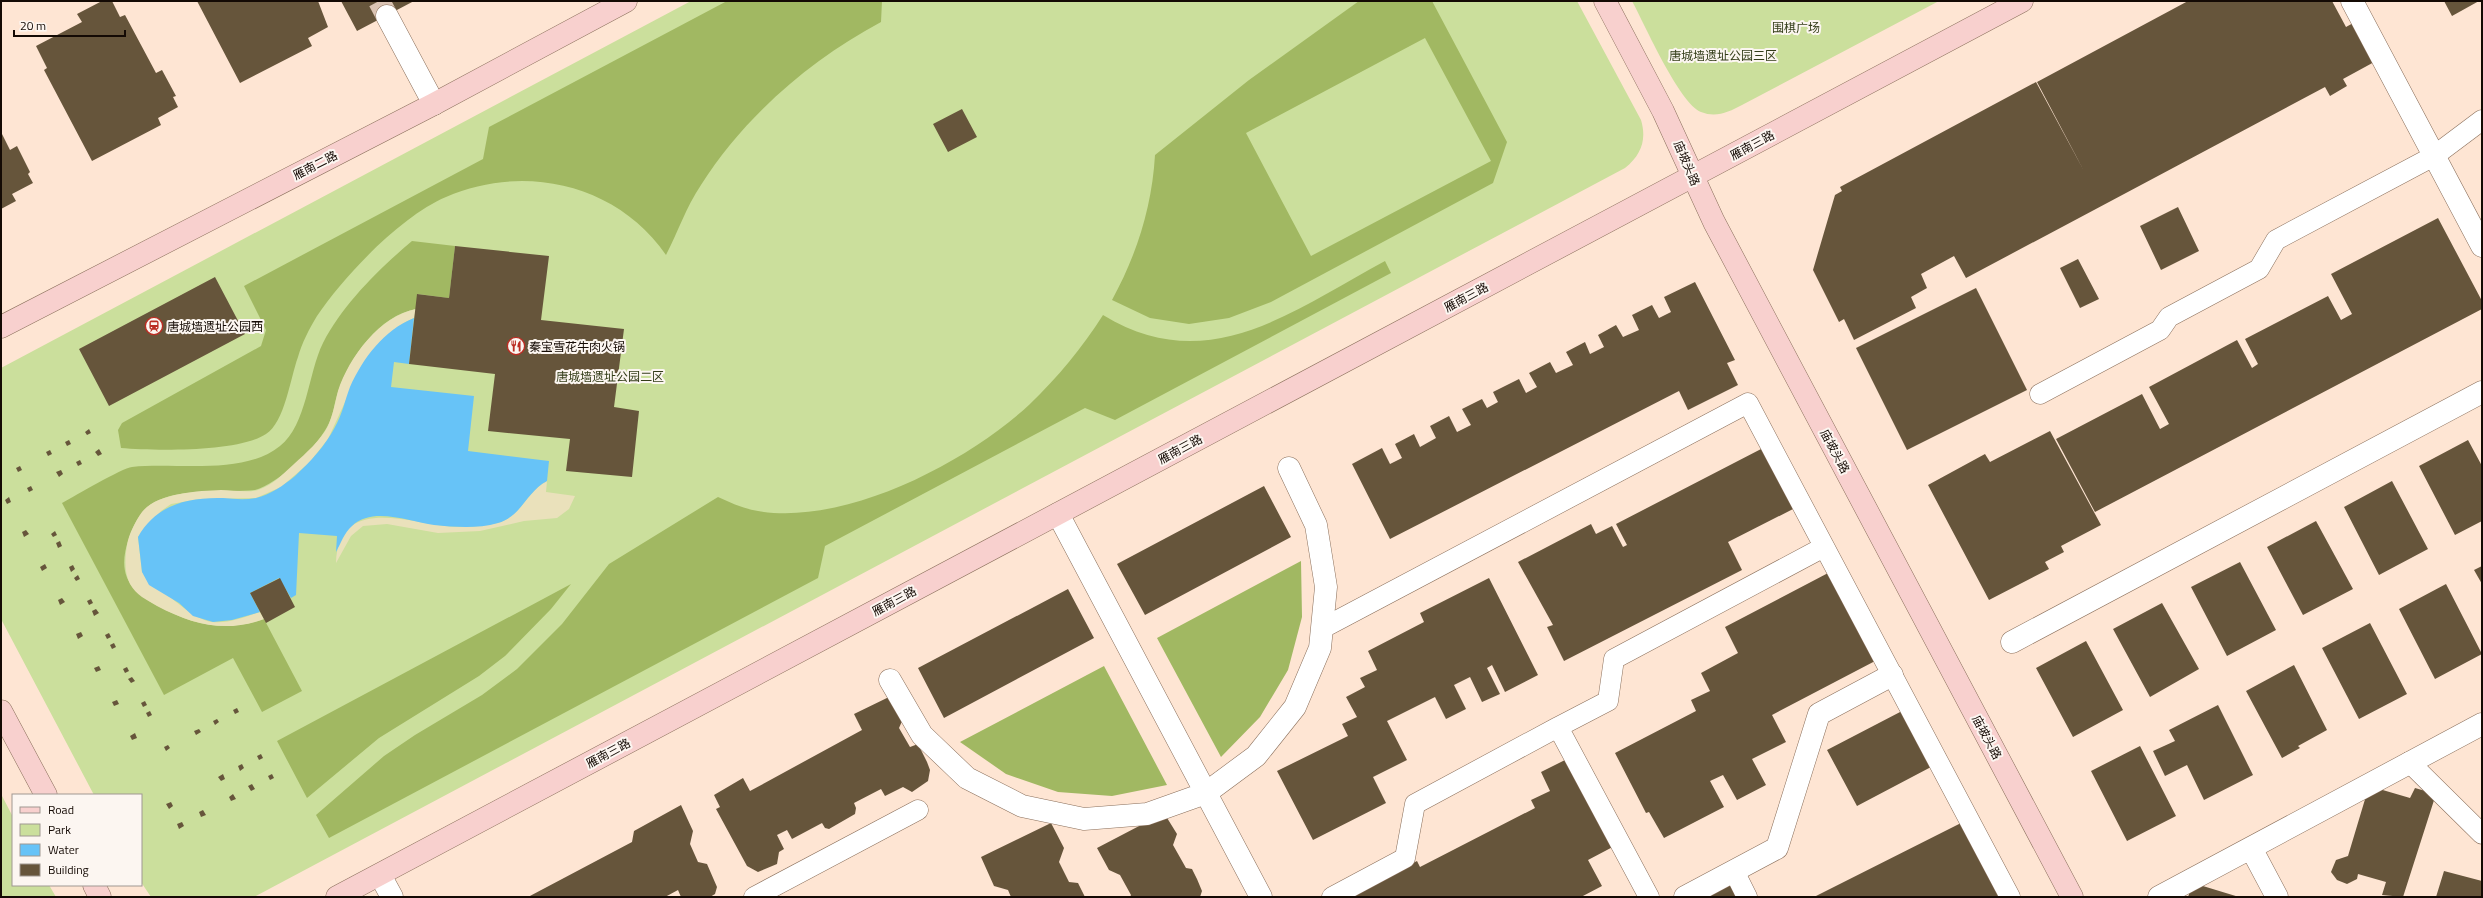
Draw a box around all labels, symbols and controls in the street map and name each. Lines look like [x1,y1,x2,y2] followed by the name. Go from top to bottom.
[14,12,125,38] scale bar
[20,16,46,35] text: 20 m
[1772,18,1820,37] park label: 围棋广场
[1669,46,1777,65] park label: 唐城墙遗址公园三区
[1726,125,1778,165] street label: 雁南三路
[1669,137,1705,189] street label: 庙坡头路
[289,146,341,184] street label: 雁南二路
[1440,277,1492,317] street label: 雁南三路
[144,316,164,336] station icon: 唐城墙遗址公园西
[167,317,263,336] place label: 唐城墙遗址公园西
[506,336,526,356] restaurant icon: 秦宝雪花牛肉火锅
[529,337,625,356] place label: 秦宝雪花牛肉火锅
[556,367,664,386] park label: 唐城墙遗址公园二区
[1815,425,1855,477] street label: 庙坡头路
[1154,429,1206,469] street label: 雁南三路
[868,581,920,621] street label: 雁南三路
[1967,711,2007,763] street label: 庙坡头路
[582,733,634,773] street label: 雁南三路
[12,794,142,886] legend
[48,800,74,819] text: Road
[48,820,71,839] text: Park
[48,840,79,859] text: Water
[48,860,89,879] text: Building

